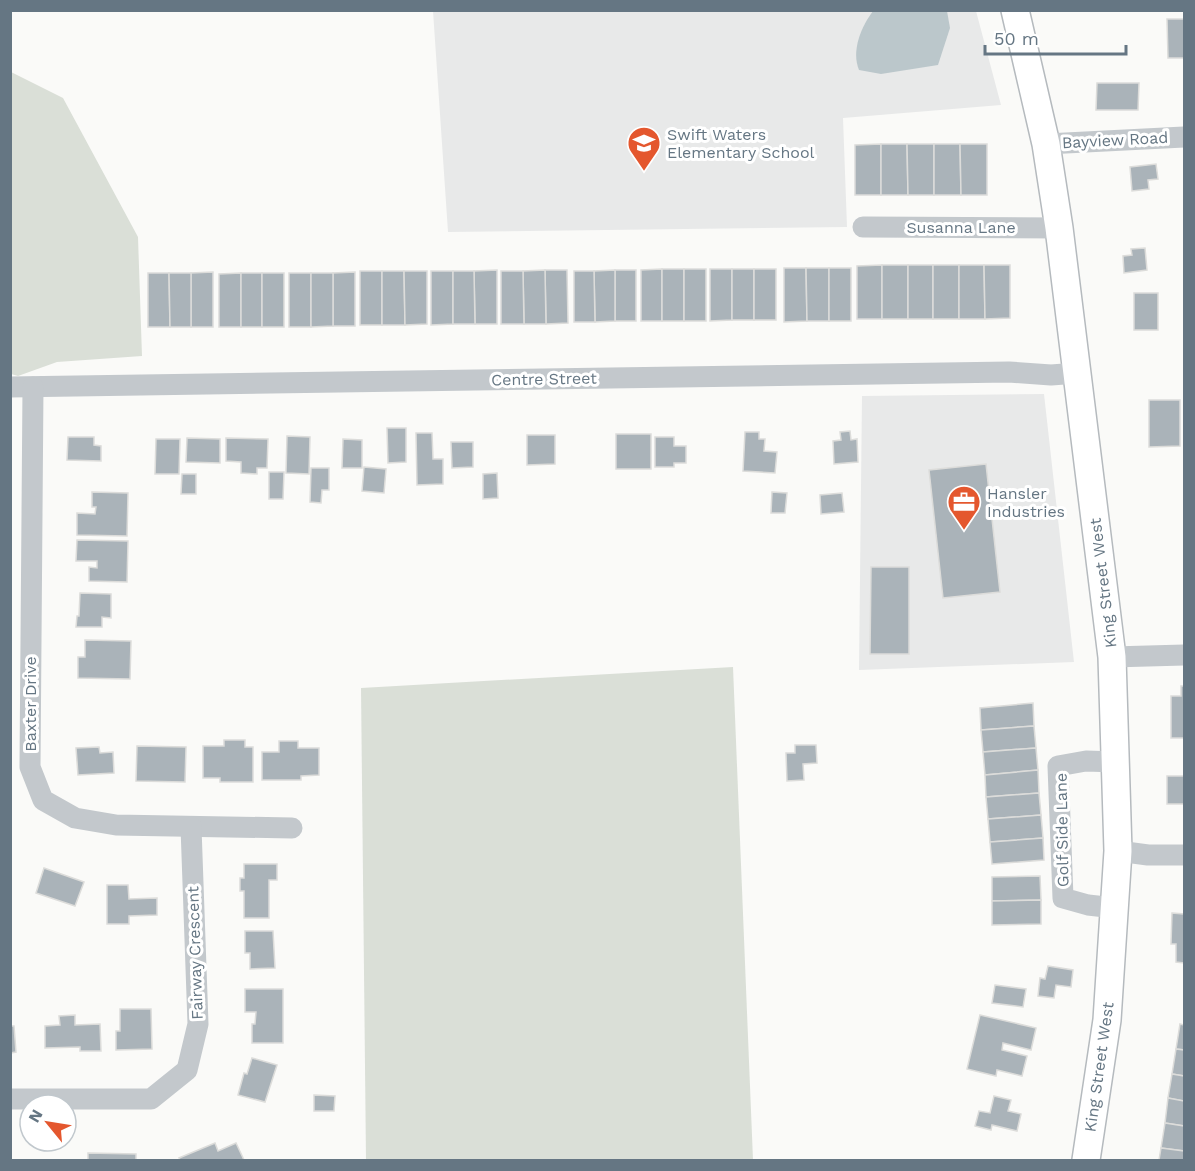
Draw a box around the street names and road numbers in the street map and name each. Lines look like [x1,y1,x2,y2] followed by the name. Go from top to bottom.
[1061,128,1169,152] street label: Bayview Road
[906,218,1016,237] street label: Susanna Lane
[491,369,597,389] street label: Centre Street
[1086,517,1120,649] street label: King Street West
[21,656,40,752] street label: Baxter Drive
[1052,773,1072,887] street label: Golf Side Lane
[183,886,207,1020] street label: Fairway Crescent
[1080,1000,1118,1133] street label: King Street West

